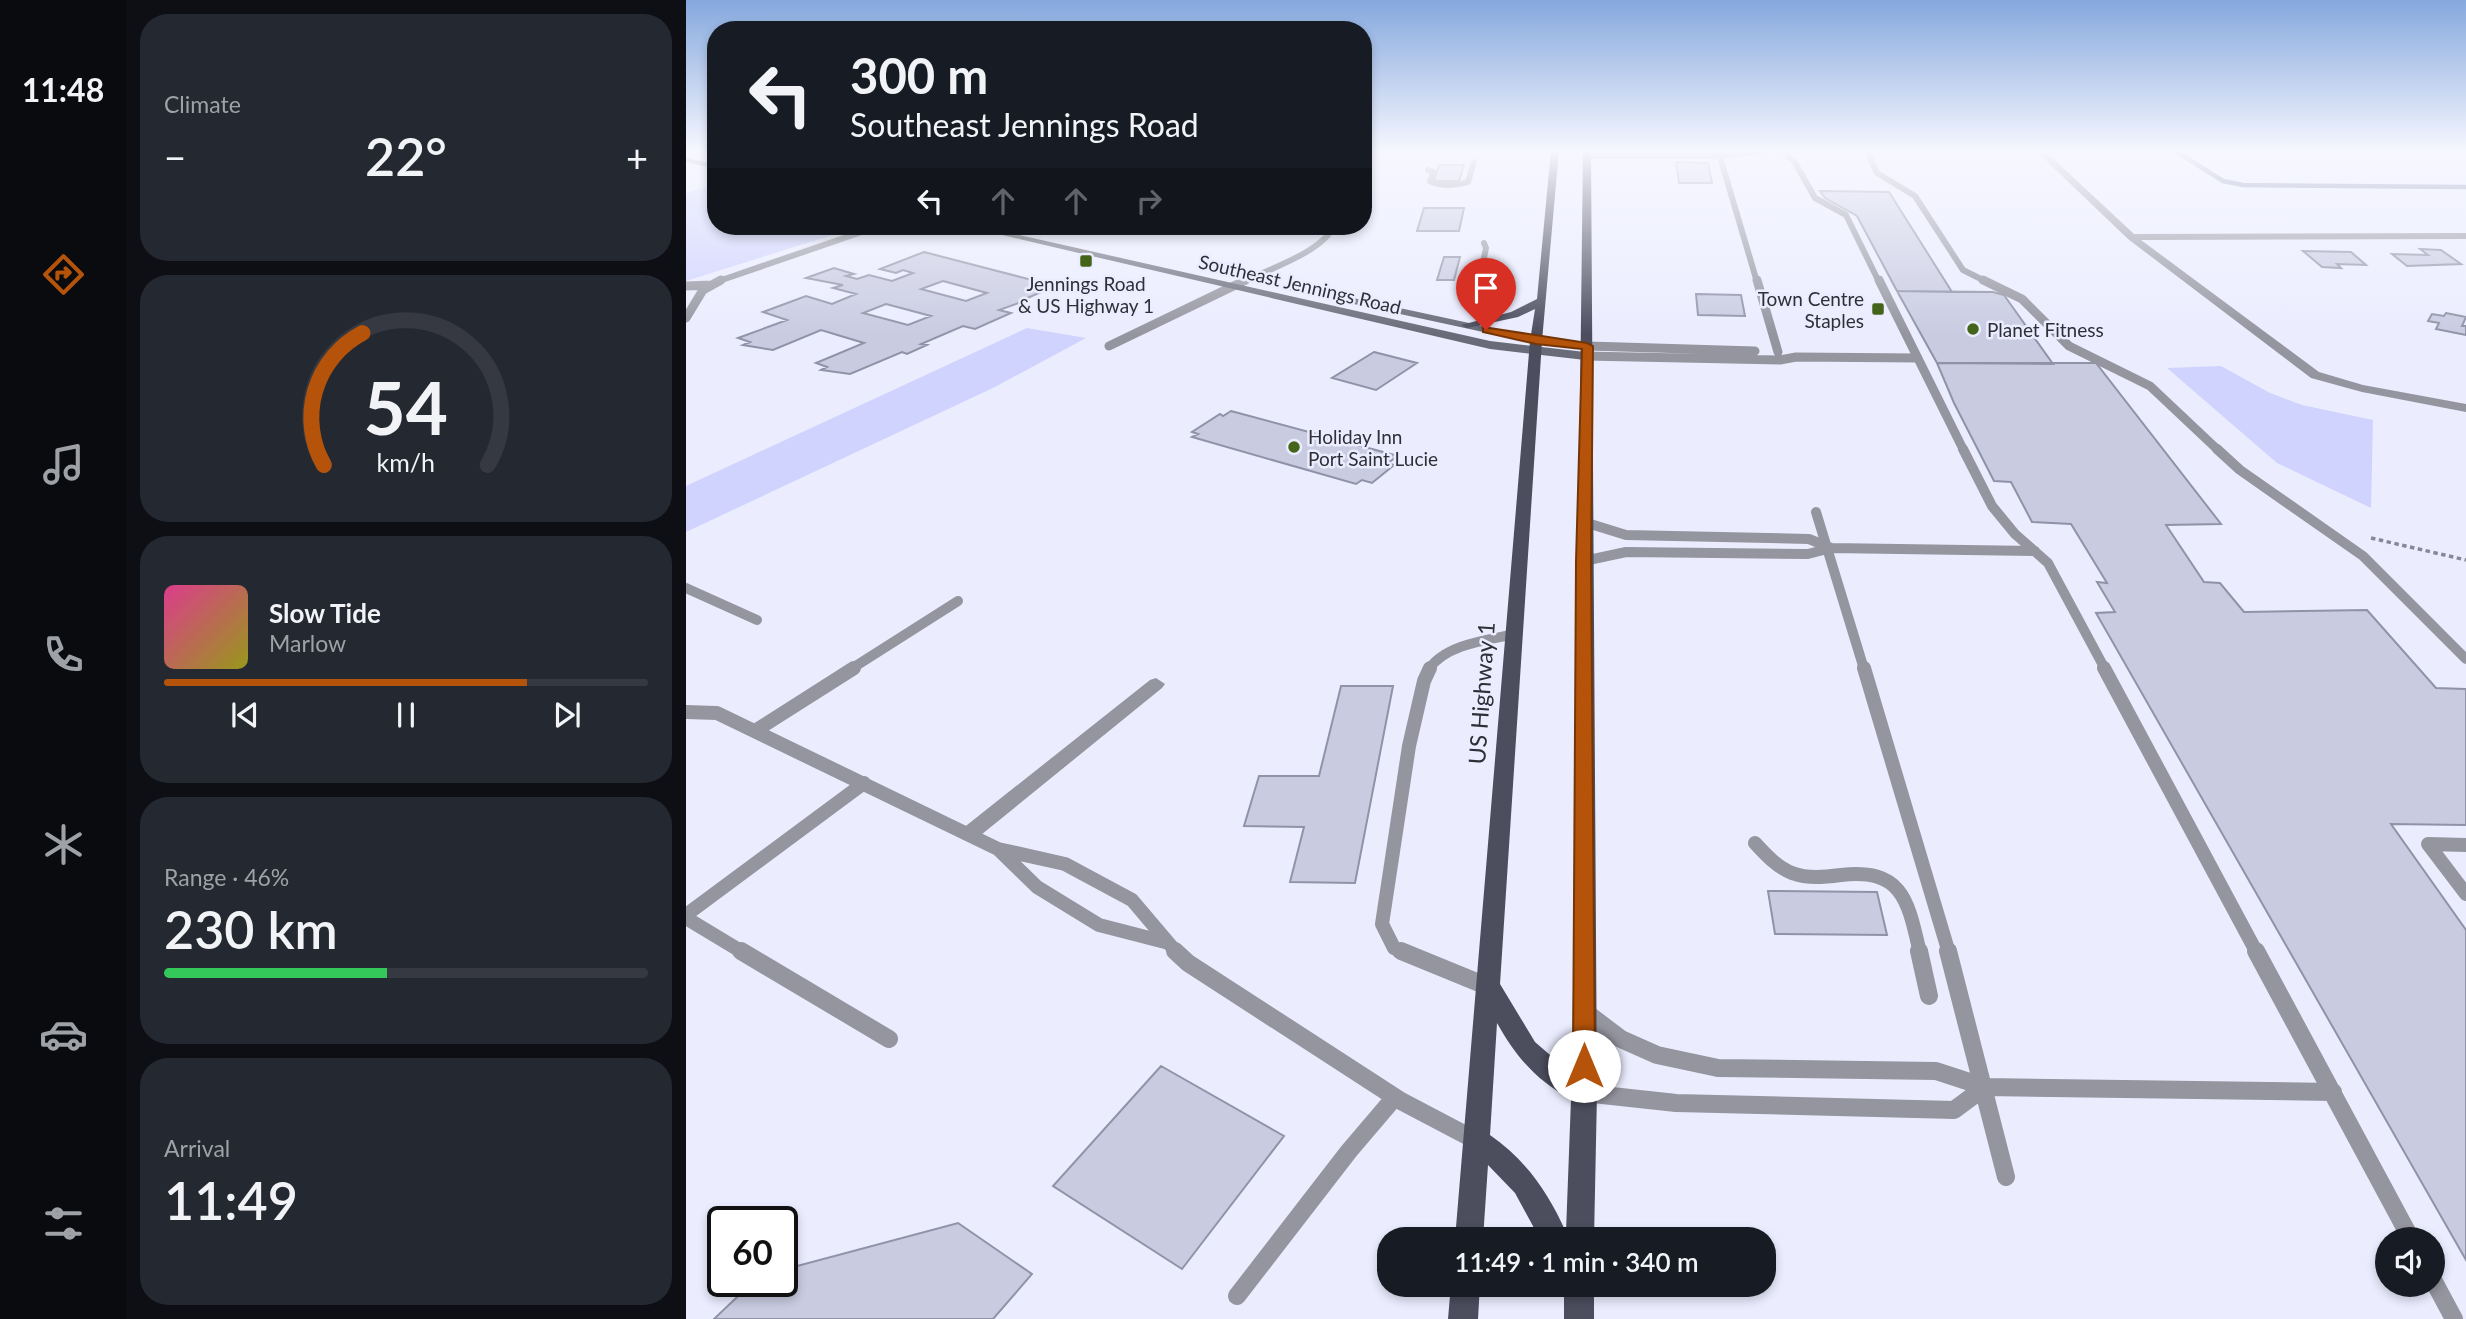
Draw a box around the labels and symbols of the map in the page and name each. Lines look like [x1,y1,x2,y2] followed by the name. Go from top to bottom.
[1197,250,1403,318] street label: Southeast Jennings Road
[1078,253,1094,269] marker: Jennings Road & US Highway 1
[1456,258,1516,330] pin
[1018,272,1154,317] place label: Jennings Road & US Highway 1
[1758,287,1864,332] place label: Town Centre Staples
[1870,301,1886,317] marker: Town Centre Staples
[1987,318,2104,341] place label: Planet Fitness
[1965,321,1981,337] marker: Planet Fitness
[1308,425,1438,470] place label: Holiday Inn Port Saint Lucie
[1286,439,1302,455] marker: Holiday Inn Port Saint Lucie
[1462,621,1500,765] street label: US Highway 1
[1547,1029,1621,1103] position arrow
[707,1206,798,1297] speed limit sign: 60

